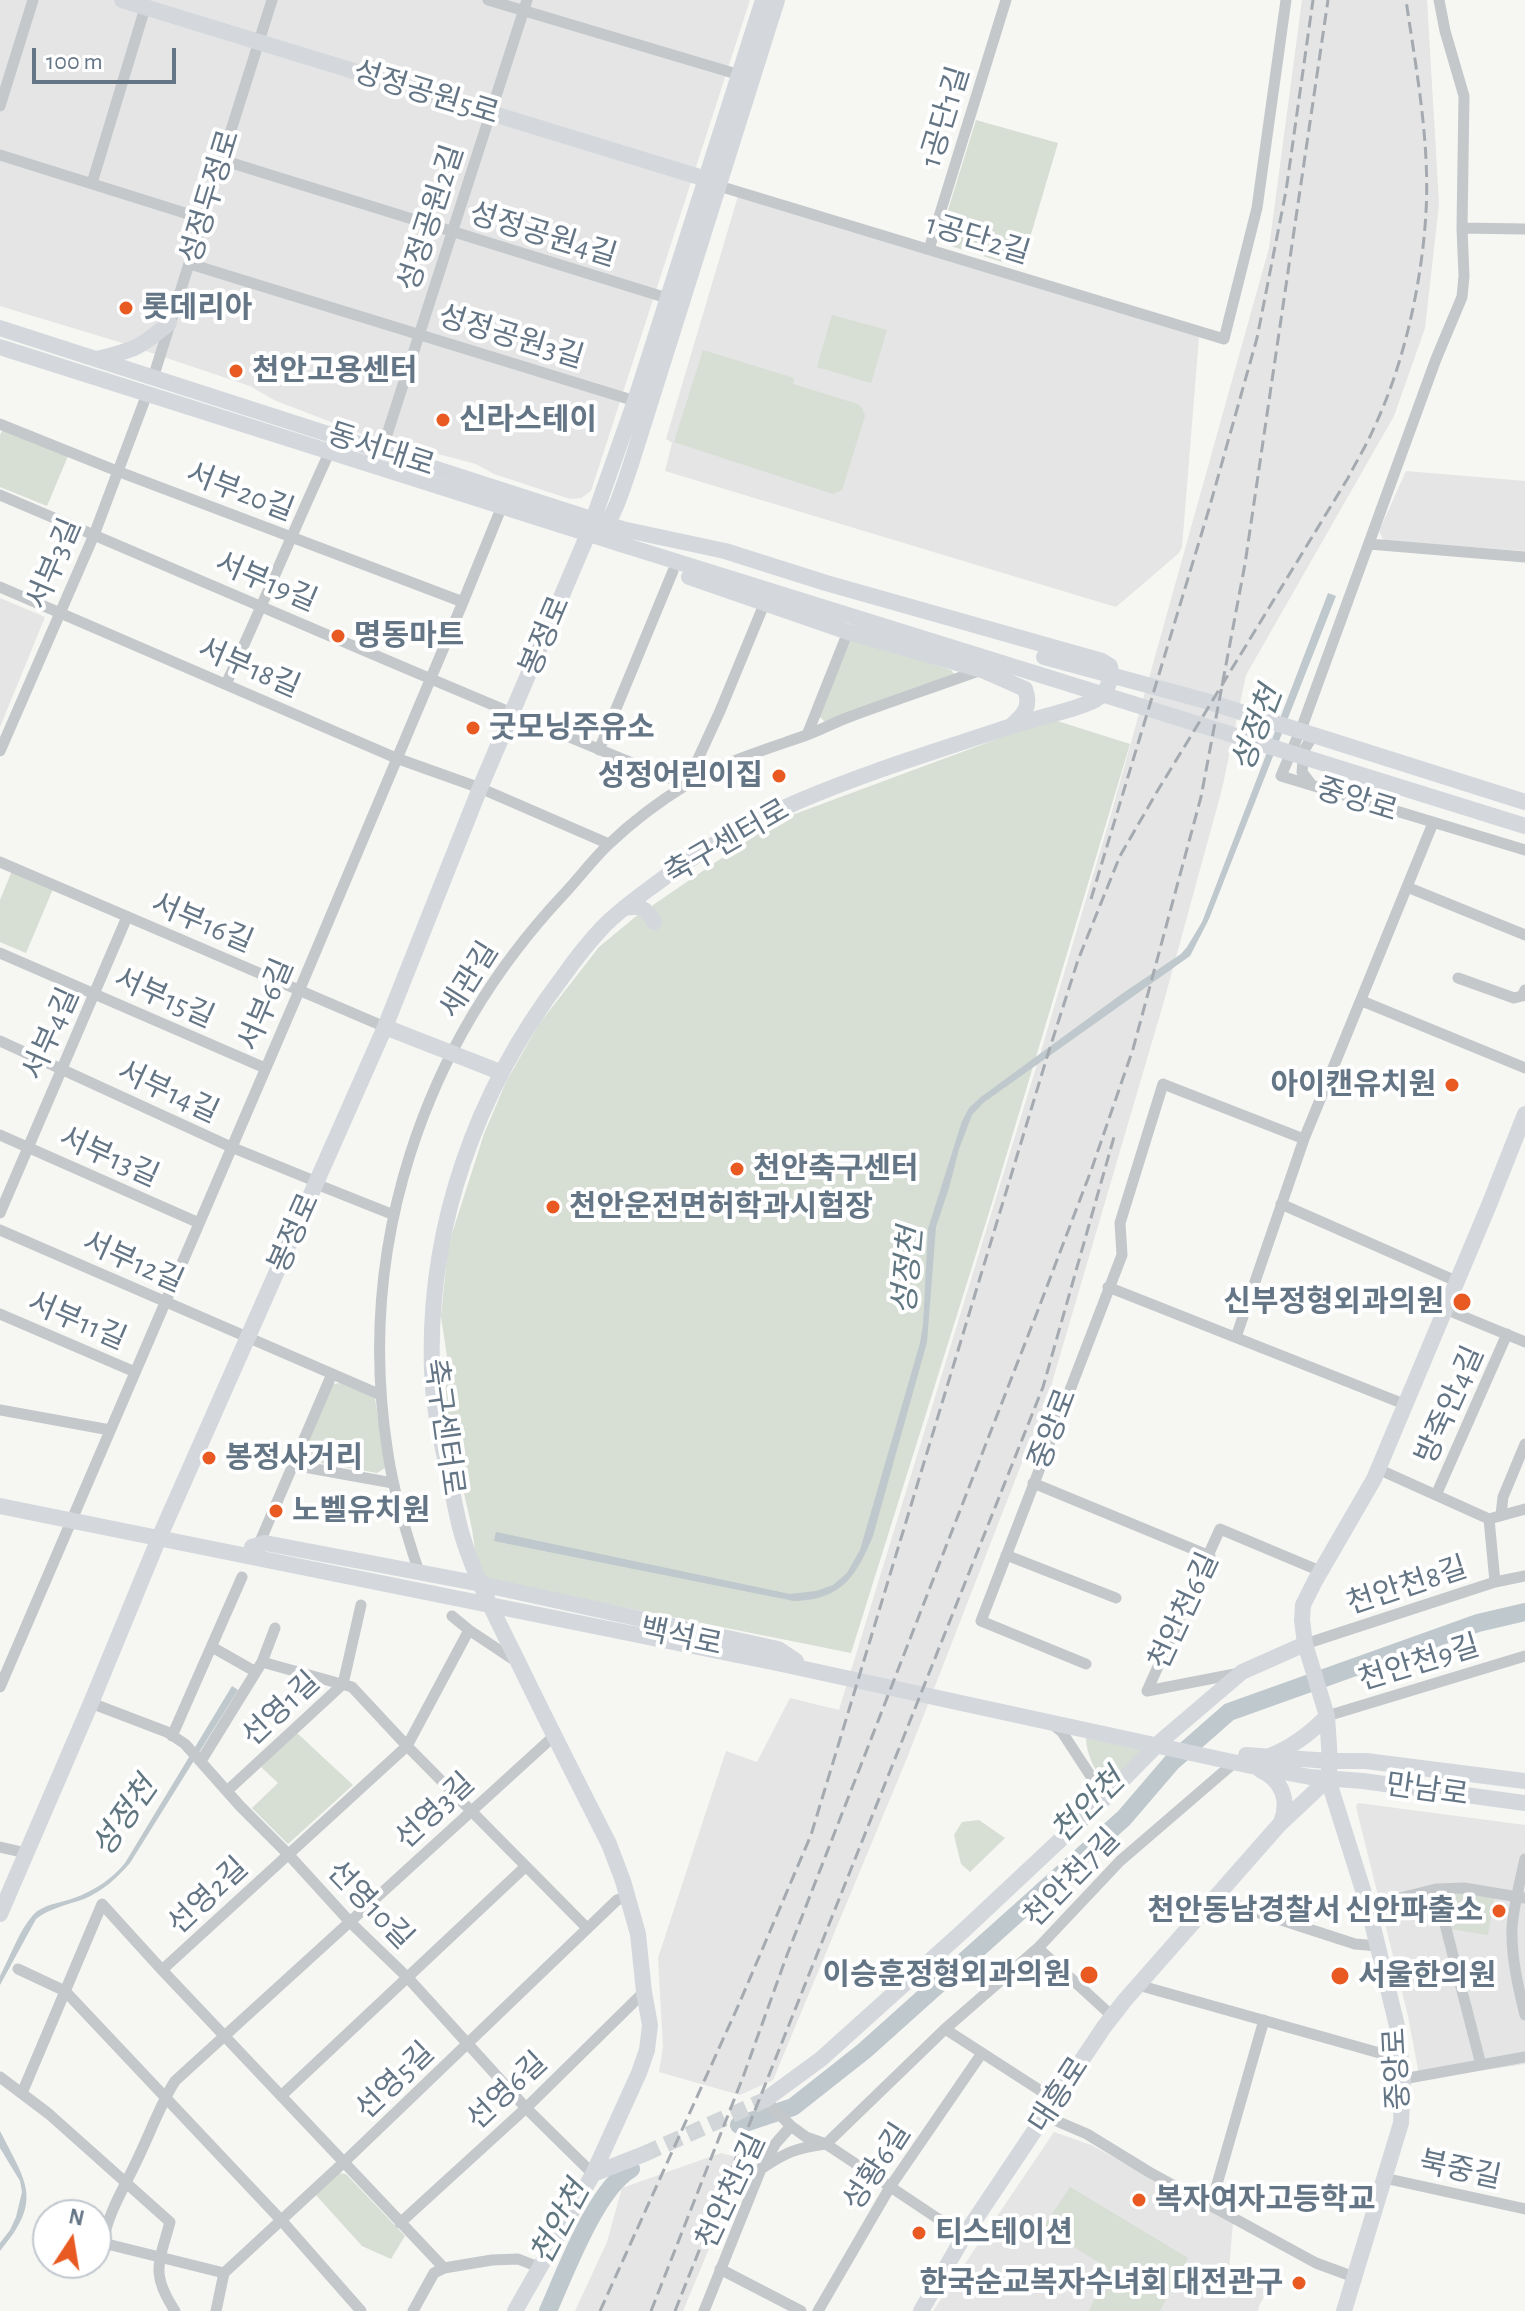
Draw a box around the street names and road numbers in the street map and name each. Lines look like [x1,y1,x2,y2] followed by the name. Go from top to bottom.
[349,54,503,132] street label: 성정공원5로
[913,62,977,172] street label: 1공단1길
[173,126,247,268] street label: 성정두정로
[390,140,472,296] street label: 성정공원2길
[465,196,621,274] street label: 성정공원4길
[922,206,1034,272] street label: 1공단2길
[434,298,588,376] street label: 성정공원3길
[323,416,439,484] street label: 동서대로
[181,455,299,529] street label: 서부20길
[19,513,89,615] street label: 서부3길
[210,544,322,620] street label: 서부19길
[512,591,578,681] street label: 봉정로
[193,630,305,706] street label: 서부18길
[1312,771,1402,829] street label: 중앙로
[658,792,796,892] street label: 축구센터로
[146,885,258,961] street label: 서부16길
[432,935,506,1025] street label: 세관길
[231,953,301,1057] street label: 서부6길
[108,960,220,1036] street label: 서부15길
[15,982,87,1086] street label: 서부4길
[112,1053,224,1131] street label: 서부14길
[53,1119,165,1195] street label: 서부13길
[261,1188,327,1278] street label: 봉정로
[77,1224,189,1300] street label: 서부12길
[22,1284,132,1358] street label: 서부11길
[1408,1341,1492,1469] street label: 방죽안4길
[417,1356,471,1498] street label: 축구센터로
[1021,1384,1085,1474] street label: 중앙로
[1141,1547,1227,1675] street label: 천안천6길
[1342,1550,1472,1622] street label: 천안천8길
[637,1611,725,1663] street label: 백석로
[1354,1628,1484,1698] street label: 천안천9길
[235,1664,327,1754] street label: 선영1길
[388,1765,482,1857] street label: 선영3길
[1383,1766,1471,1814] street label: 만남로
[1016,1821,1128,1935] street label: 천안천7길
[160,1850,256,1942] street label: 선영2길
[319,1853,421,1957] street label: 선영10길
[1377,2027,1417,2111] street label: 중앙로
[348,2035,442,2127] street label: 선영5길
[459,2045,555,2137] street label: 선영6길
[1021,2050,1097,2140] street label: 대흥로
[836,2117,918,2217] street label: 성황6길
[689,2128,773,2254] street label: 천안천5길
[1416,2144,1504,2196] street label: 북중길

